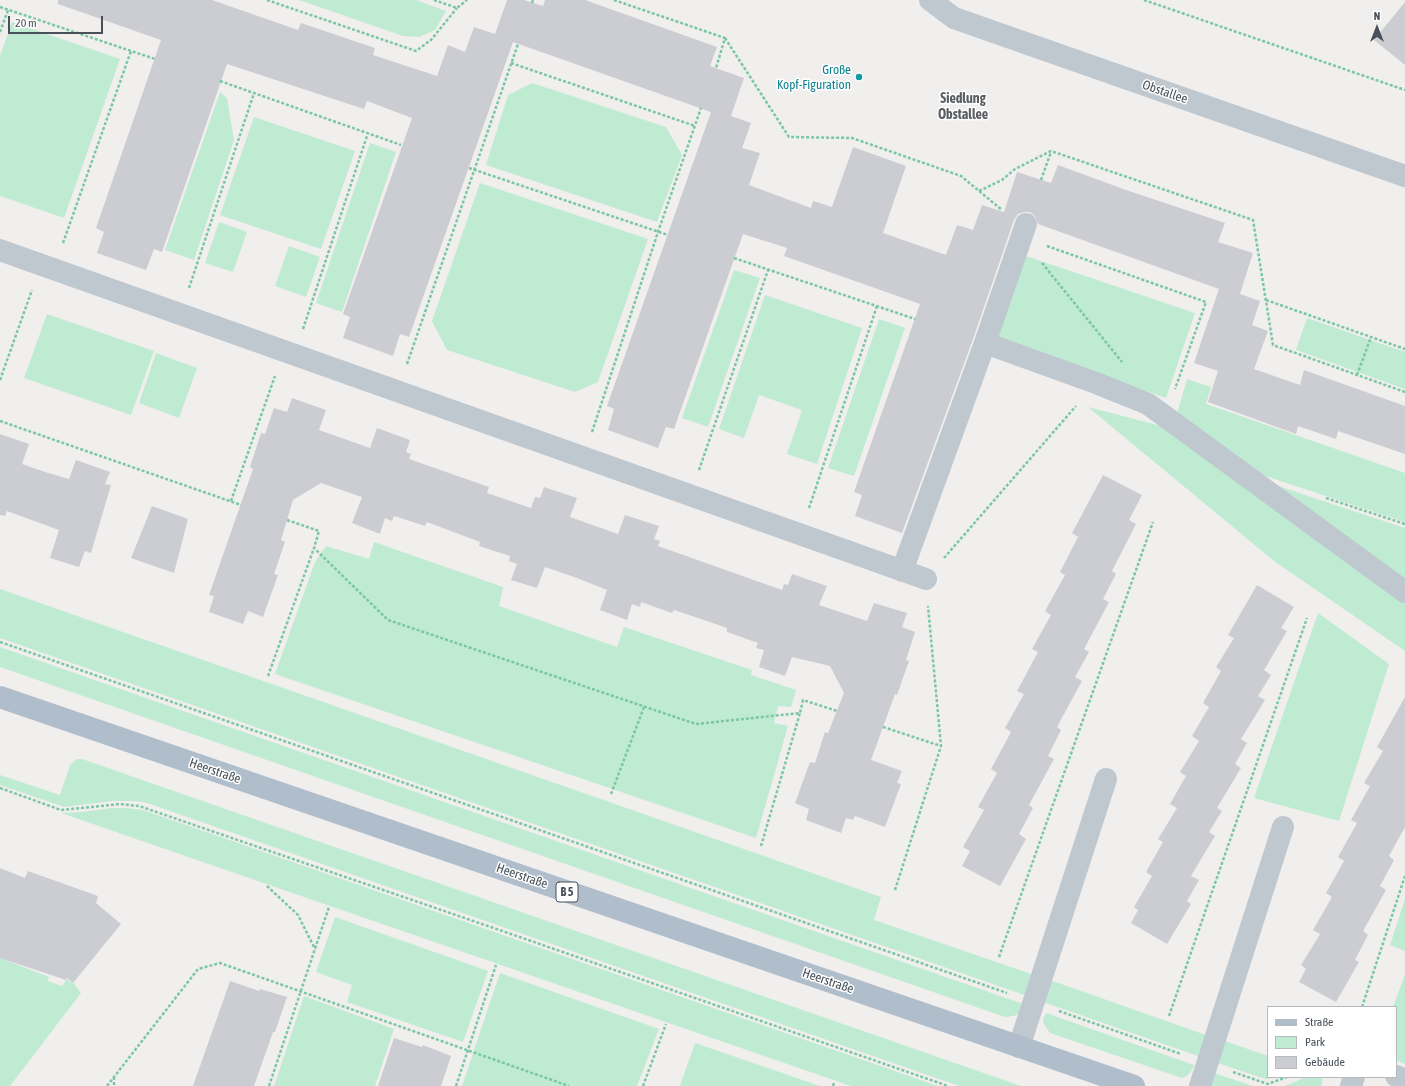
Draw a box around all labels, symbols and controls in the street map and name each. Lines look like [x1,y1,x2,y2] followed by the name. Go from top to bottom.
[10,8,105,34] scale bar
[1357,8,1397,48] north arrow
[1374,10,1380,22] text: N
[15,16,37,30] text: 20 m
[777,62,851,93] place label: Große Kopf-Figuration
[854,72,864,82] marker: Große Kopf-Figuration
[1140,77,1190,107] street label: Obstallee
[938,91,988,124] district label: Siedlung Obstallee
[187,755,243,787] street label: Heerstraße
[494,860,550,892] street label: Heerstraße
[556,882,578,902] road number: B 5
[800,965,856,997] street label: Heerstraße
[1267,1006,1397,1078] legend
[1305,1015,1333,1029] text: Straße
[1305,1035,1325,1049] text: Park
[1305,1055,1345,1069] text: Gebäude

